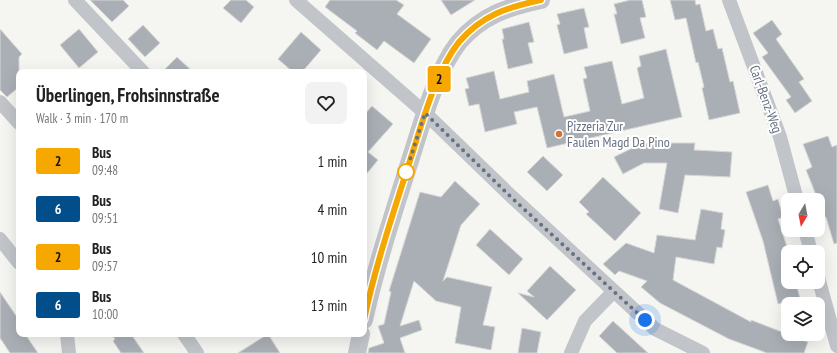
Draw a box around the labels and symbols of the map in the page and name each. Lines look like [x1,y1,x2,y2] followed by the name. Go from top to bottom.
[745,63,787,135] street label: Carl-Benz-Weg
[426,66,452,92] line badge: 2
[567,117,670,151] place label: Pizzeria Zur Faulen Magd Da Pino
[554,129,564,139] marker: Pizzeria Zur Faulen Magd Da Pino
[397,163,415,181] unlabelled marker
[781,193,825,237] north arrow
[635,310,655,330] your location

